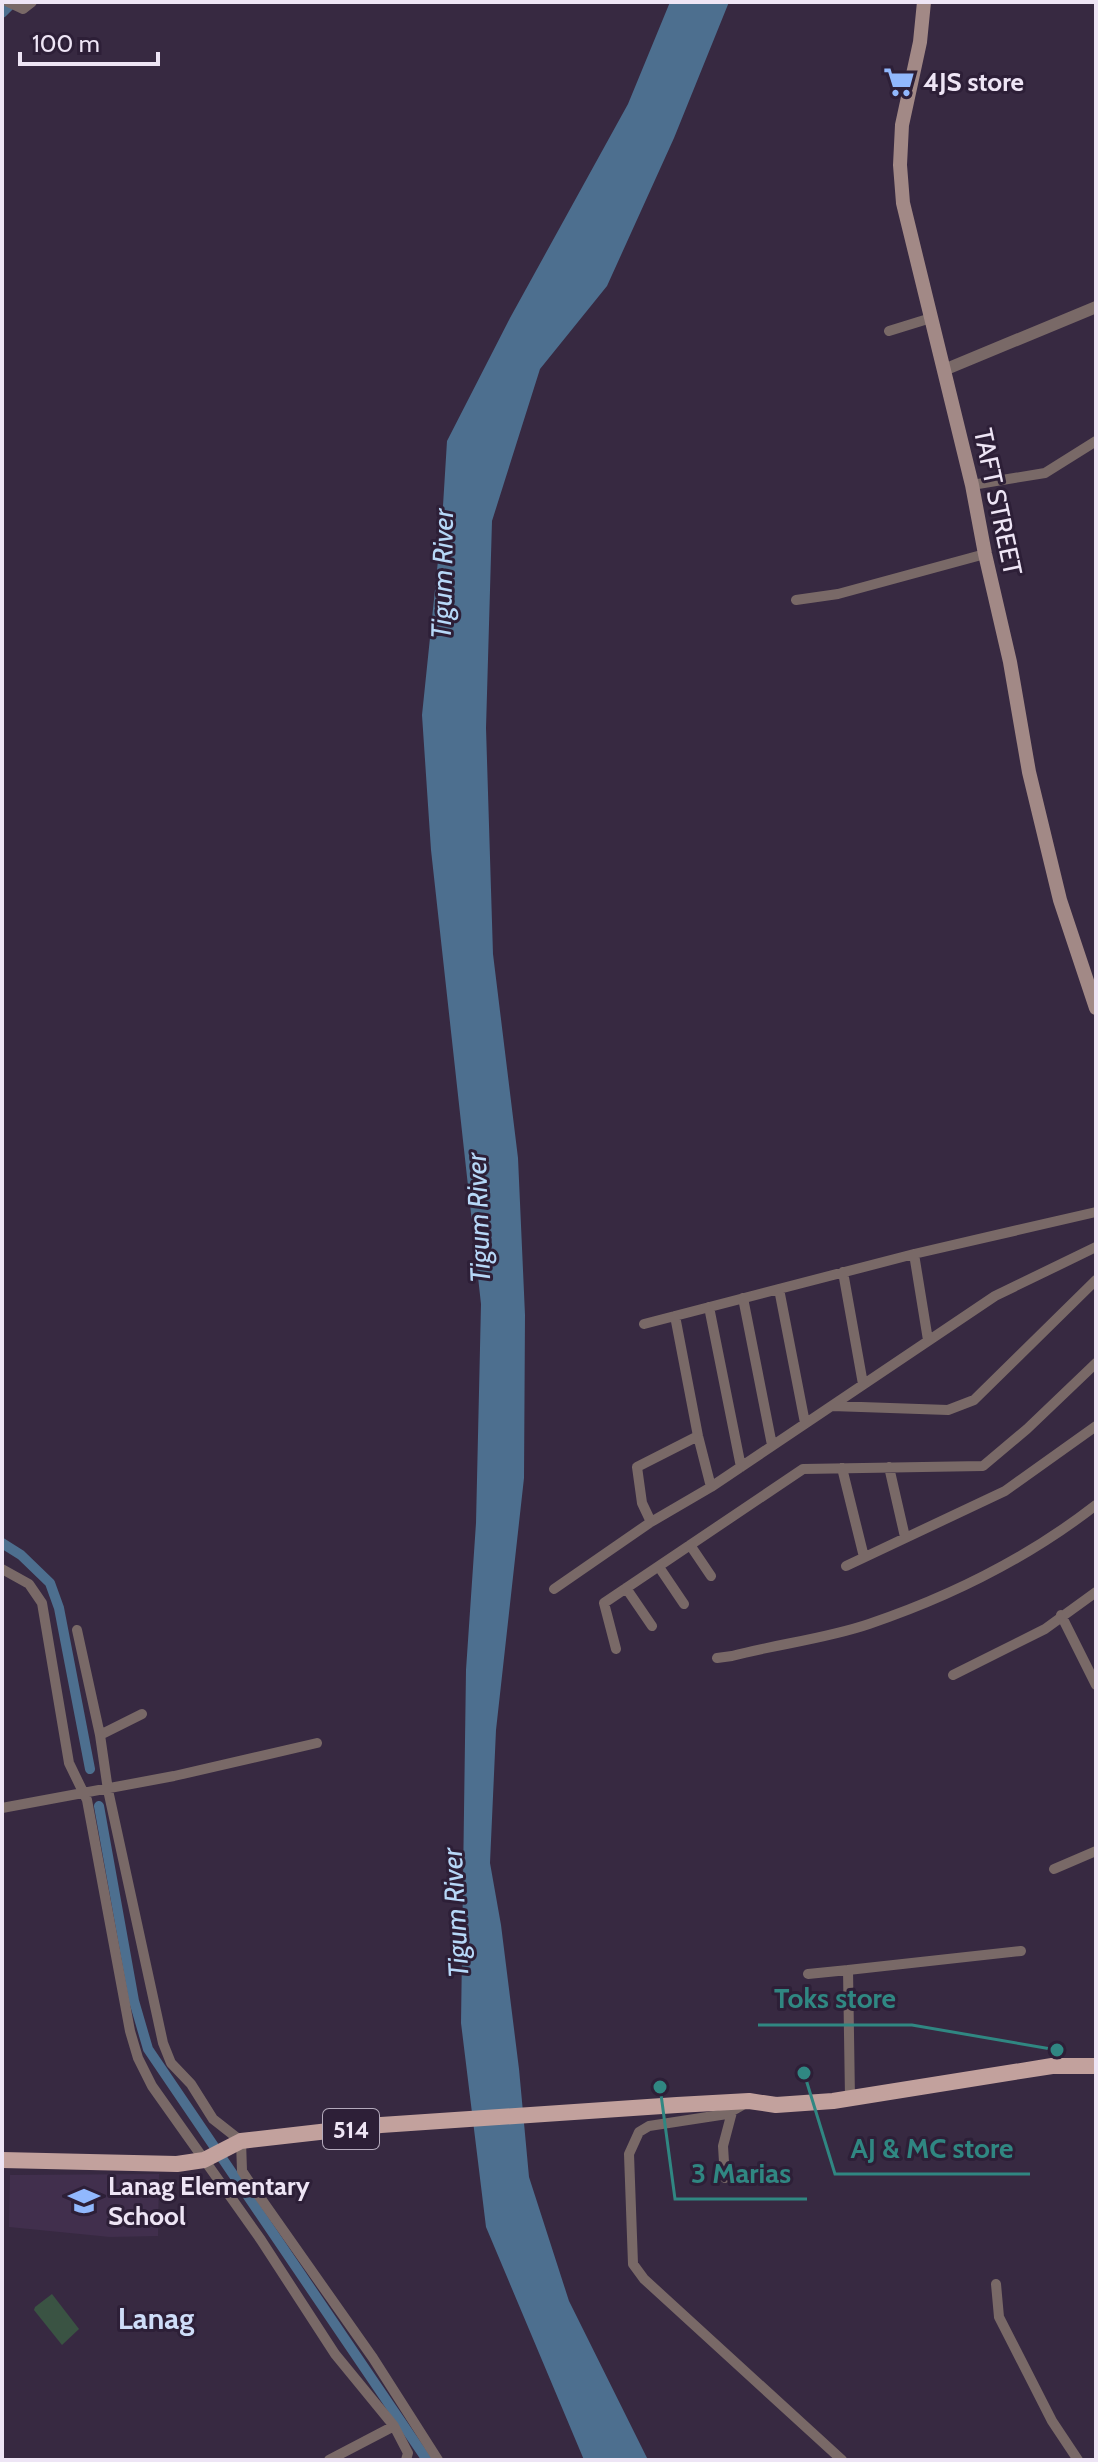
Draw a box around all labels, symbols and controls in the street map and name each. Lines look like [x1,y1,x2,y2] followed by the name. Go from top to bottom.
[20,16,158,66] scale bar
[32,29,100,58] text: 100 m
[882,65,916,99] supermarket icon: 4JS store
[923,66,1024,98] place label: 4JS store
[967,426,1029,578] street label: TAFT STREET
[424,507,460,639] water label: Tigum River
[459,1151,497,1284] water label: Tigum River
[435,1846,475,1979] water label: Tigum River
[758,1973,912,2025] callout: Toks store
[774,1981,896,2015] text: Toks store
[323,2109,379,2149] road number: 514
[835,2122,1030,2174] callout: AJ & MC store
[851,2131,1013,2165] text: AJ & MC store
[675,2147,807,2199] callout: 3 Marias
[691,2156,791,2190] text: 3 Marias
[108,2170,310,2232] place label: Lanag Elementary School
[67,2184,101,2218] school or university icon: Lanag Elementary School
[118,2300,194,2337] district label: Lanag

